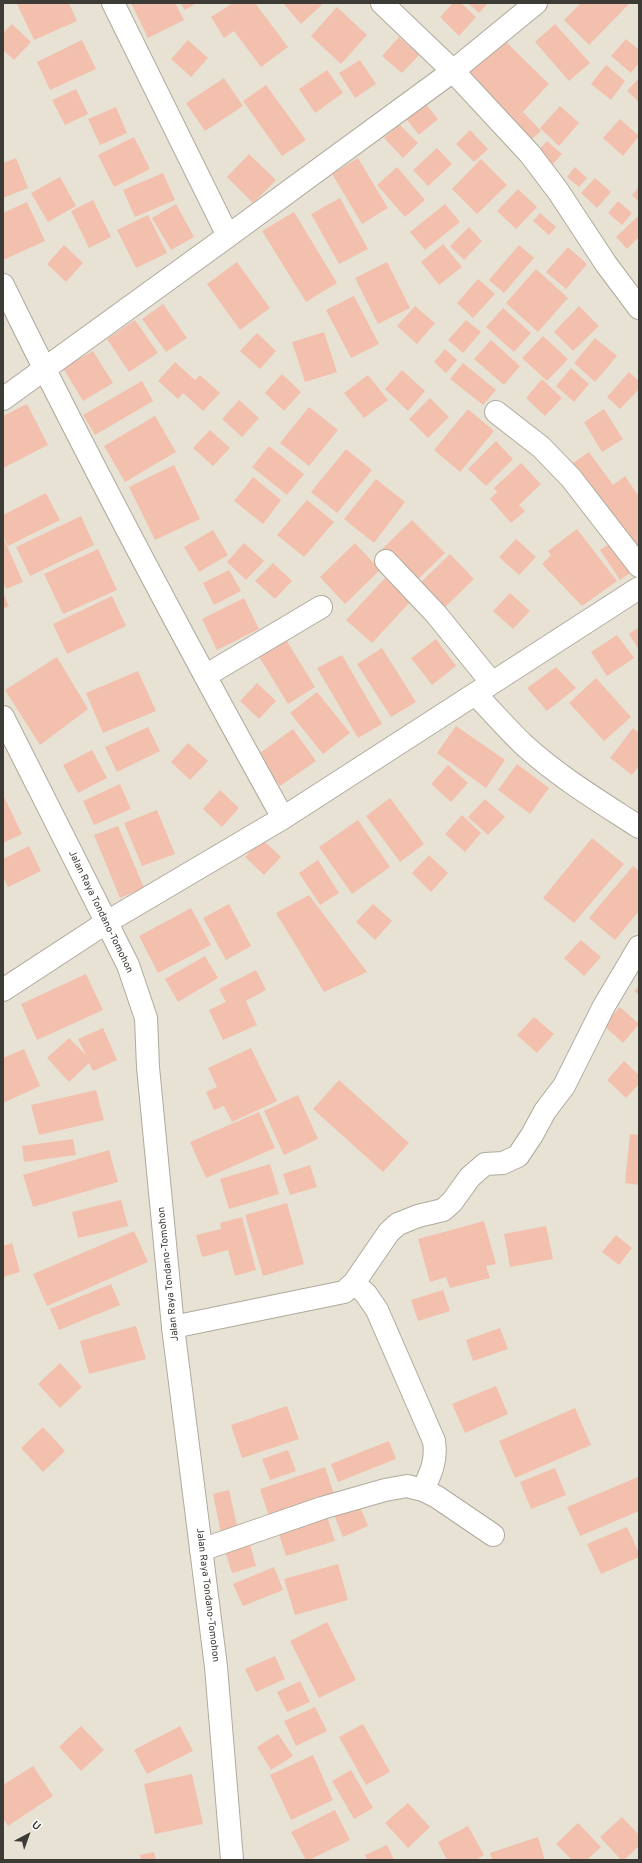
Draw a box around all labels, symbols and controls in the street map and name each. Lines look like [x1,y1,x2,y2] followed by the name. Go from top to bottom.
[65,849,135,975] street label: Jalan Raya Tondano-Tomohon
[156,1206,182,1342] street label: Jalan Raya Tondano-Tomohon
[193,1527,221,1663] street label: Jalan Raya Tondano-Tomohon
[8,1815,48,1855] north arrow
[28,1818,43,1834] text: U

